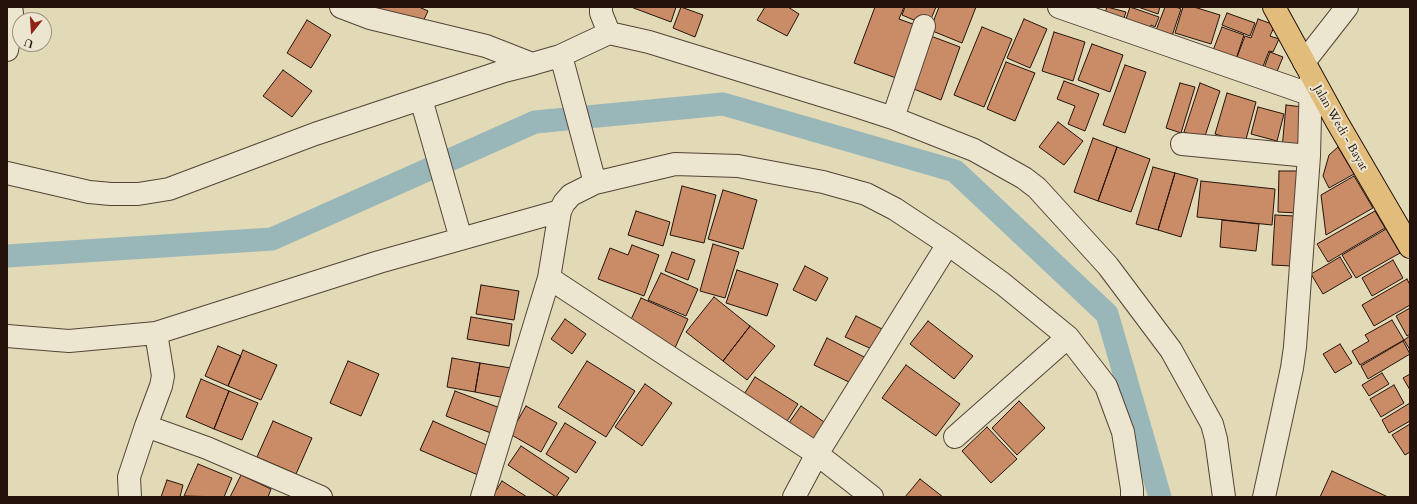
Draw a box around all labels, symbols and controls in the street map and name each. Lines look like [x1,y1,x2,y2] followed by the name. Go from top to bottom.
[12,12,52,52] north arrow
[22,35,35,51] text: U
[1310,83,1370,173] street label: Jalan Wedi - Bayat

